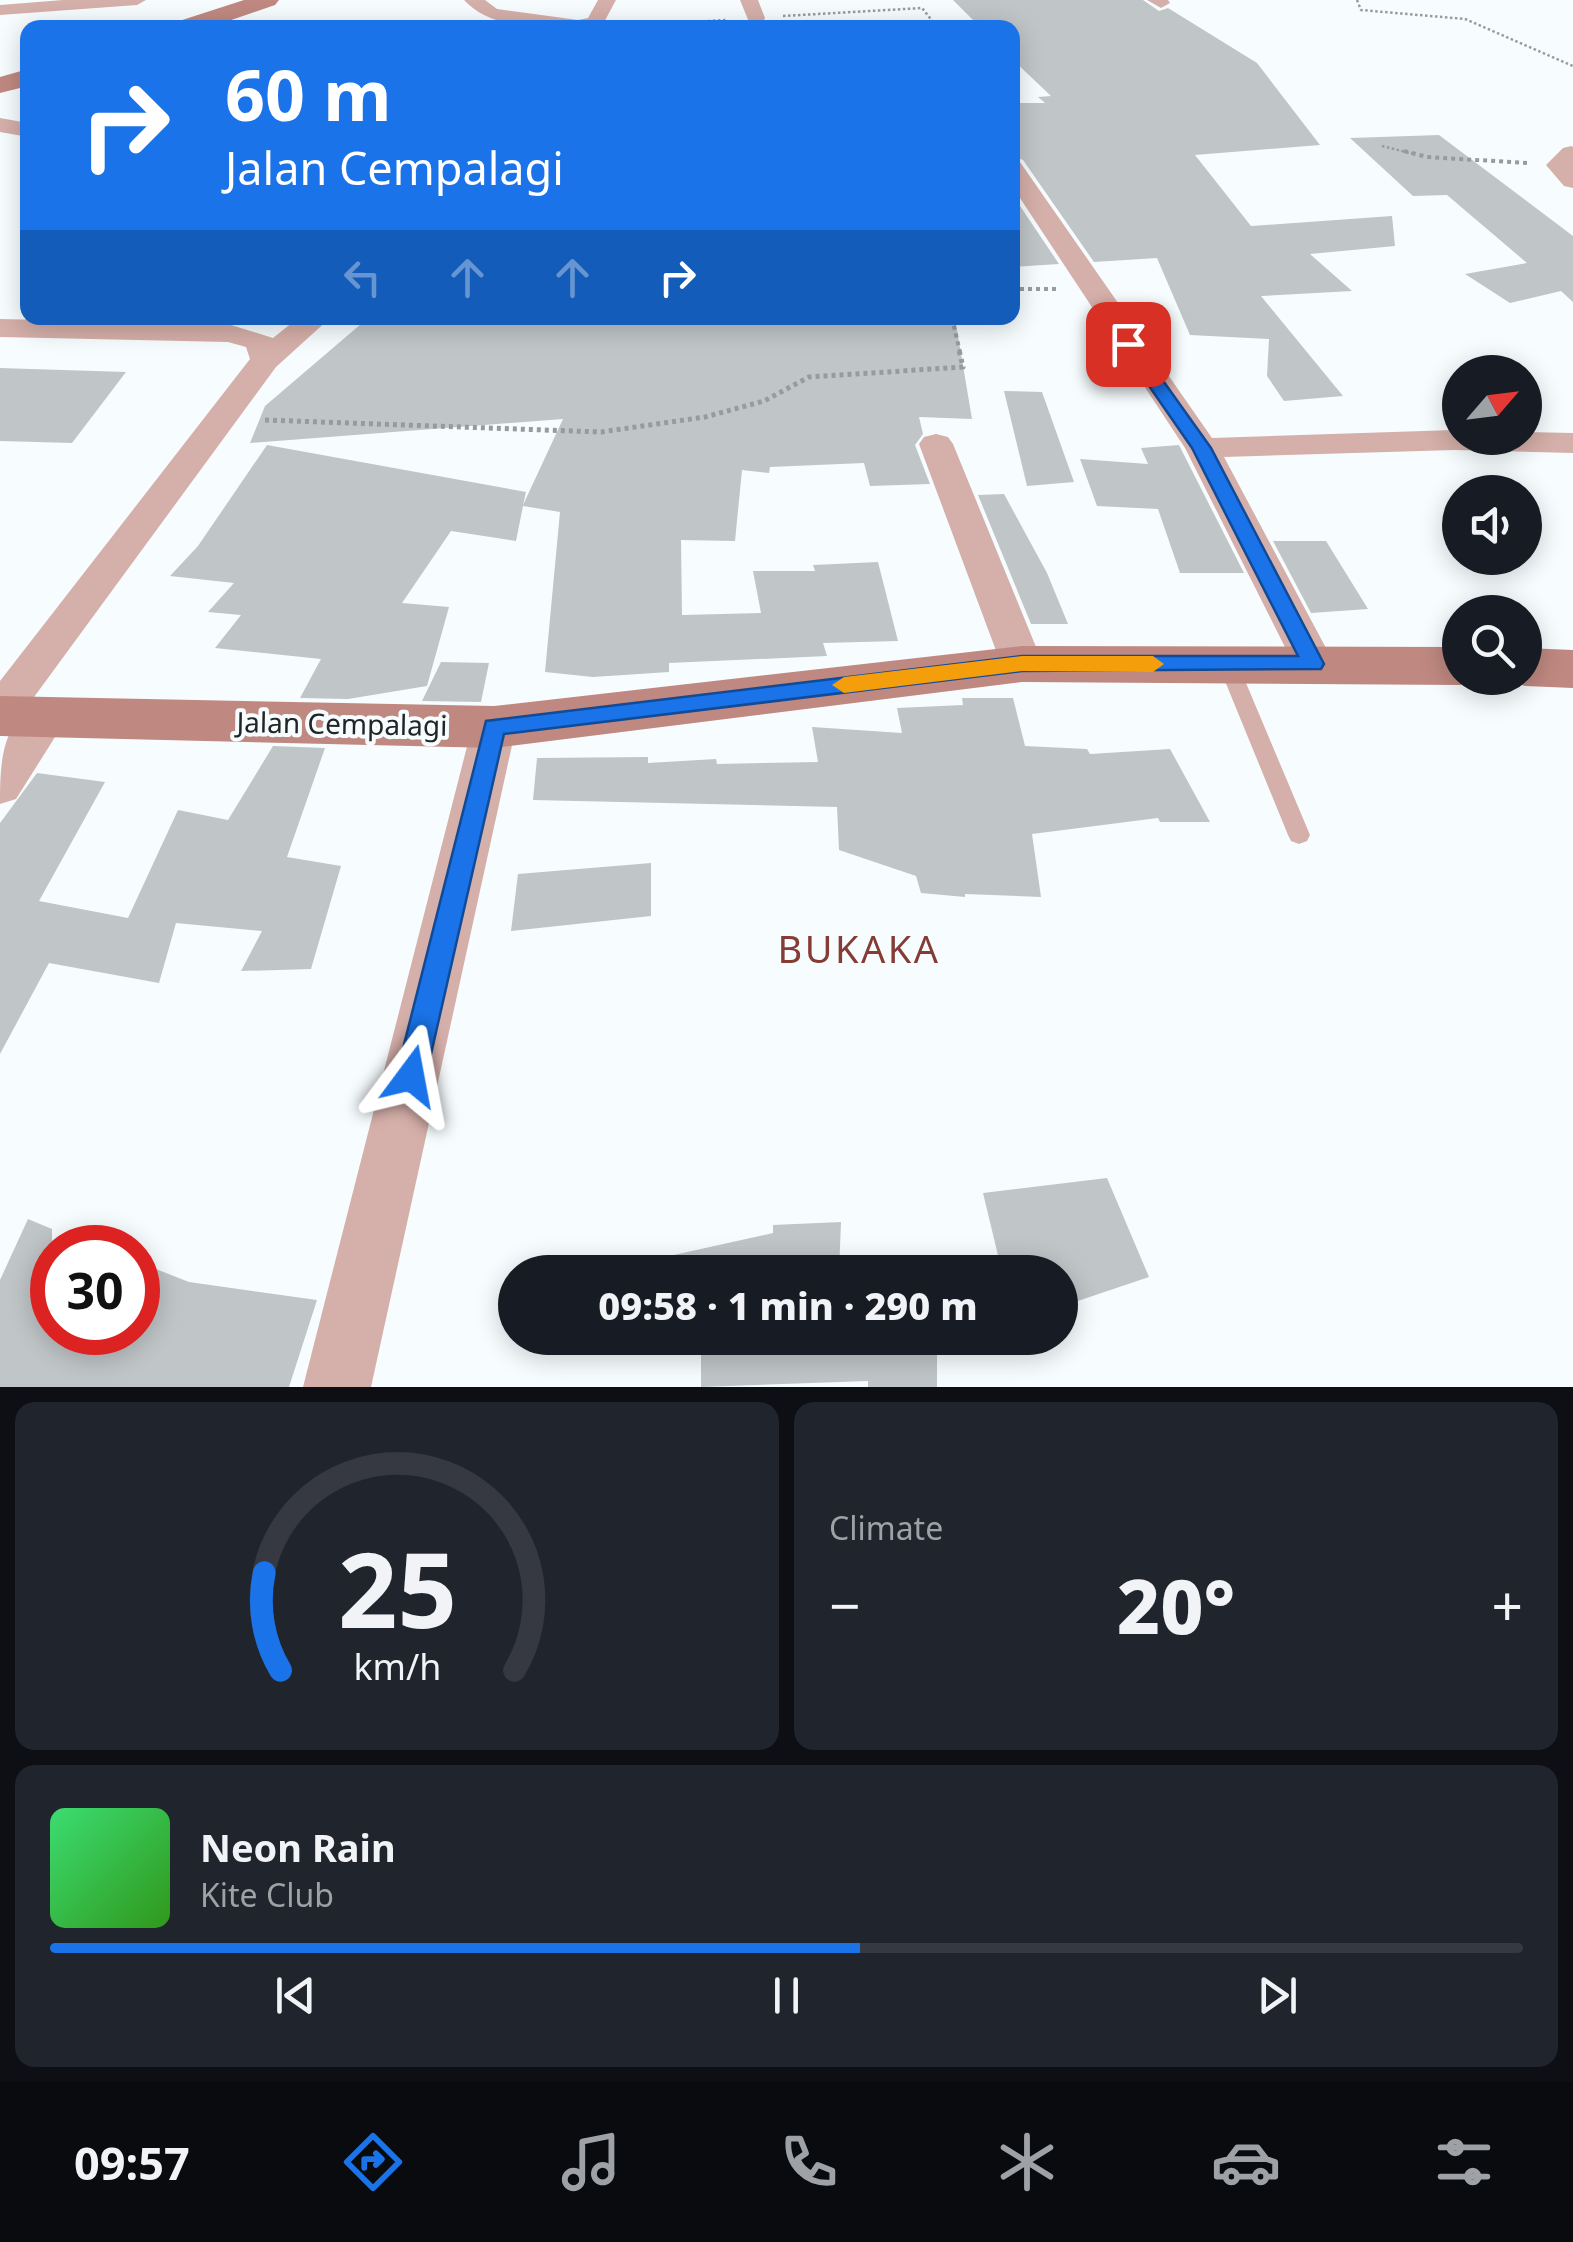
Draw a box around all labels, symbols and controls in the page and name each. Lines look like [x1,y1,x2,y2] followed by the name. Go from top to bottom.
[225,46,392,142] text: 60 m
[60,60,190,190] icon: right
[225,137,564,198] text: Jalan Cempalagi
[335,250,390,305] icon: left
[440,250,495,305] icon: ahead
[545,250,600,305] icon: ahead
[650,250,705,305] icon: right
[1086,302,1171,387] pin
[1101,317,1156,372] icon: arrive
[1442,355,1542,455] north arrow
[1442,355,1542,695] map controls
[1442,475,1542,575] button: sound
[1442,595,1542,695] button: search
[233,702,448,744] street label: Jalan Cempalagi
[777,922,941,974] district label: BUKAKA
[359,1024,463,1128] position arrow
[30,1225,160,1355] speed limit sign: 30
[598,1279,978,1331] text: 09:58 · 1 min · 290 m
[829,1506,943,1549] text: Climate
[338,1517,456,1658] text: 25
[1117,1554,1235,1656] text: 20°
[829,1567,860,1642] text: −
[1492,1567,1523,1642] text: +
[353,1642,441,1690] text: km/h
[200,1821,396,1873] text: Neon Rain
[200,1873,334,1916] text: Kite Club
[268,1968,323,2023] icon: previous
[759,1968,814,2023] icon: pause
[1250,1968,1305,2023] icon: next
[338,2127,408,2197] icon: directions
[556,2127,626,2197] icon: music
[774,2127,844,2197] icon: phone
[992,2127,1062,2197] icon: climate
[1211,2127,1281,2197] icon: car
[1429,2127,1499,2197] icon: filters
[74,2132,190,2193] text: 09:57

